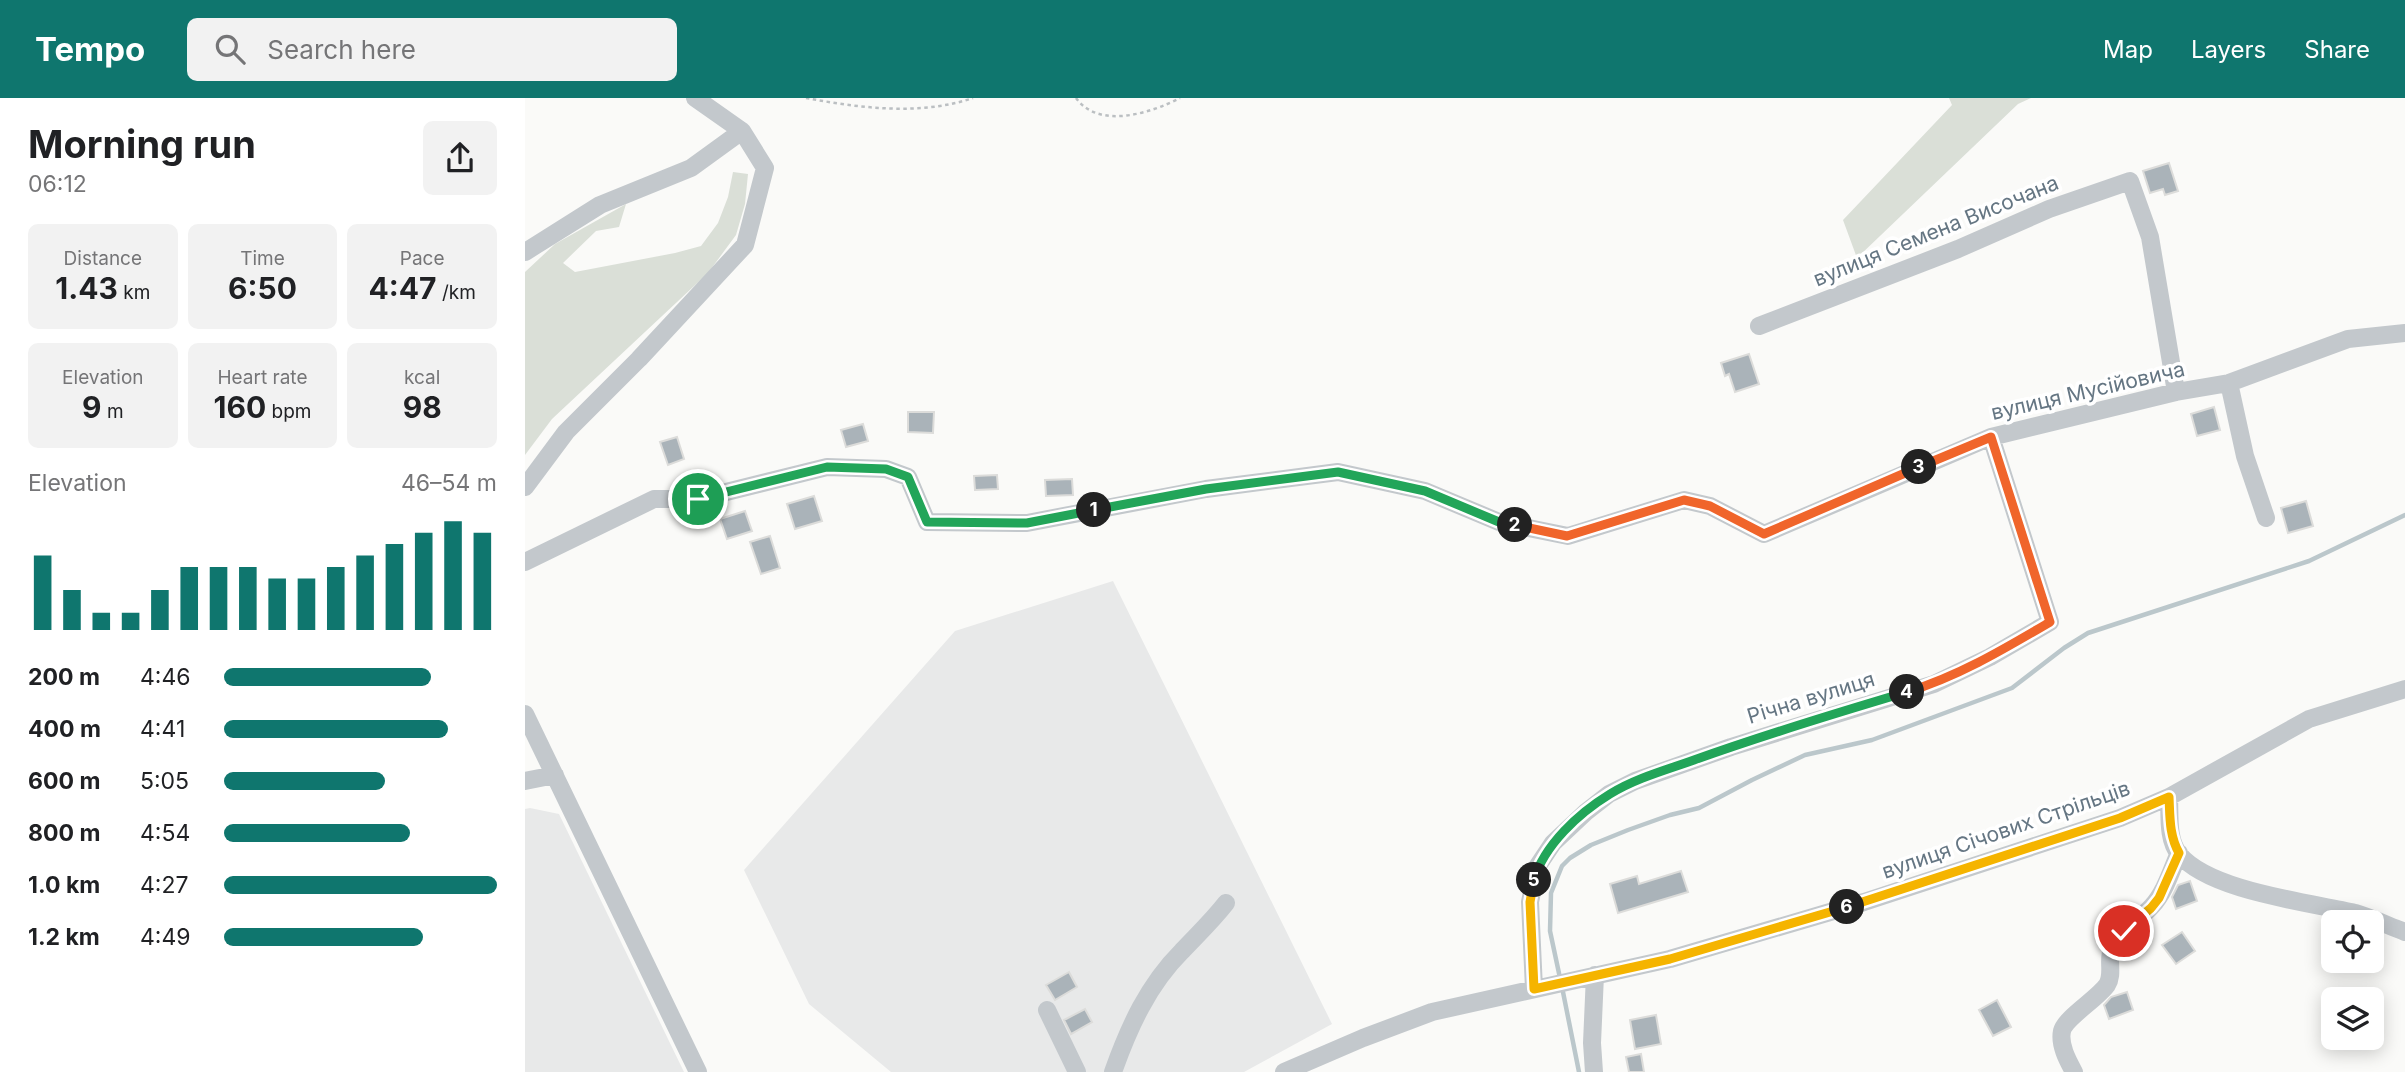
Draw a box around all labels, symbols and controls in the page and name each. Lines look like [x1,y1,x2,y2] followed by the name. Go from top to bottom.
[187,18,677,81] search box
[35,29,145,69] text: Tempo
[211,30,249,68] icon: search
[267,34,416,65] text: Search here
[2103,35,2153,64] text: Map
[2191,35,2266,64] text: Layers
[2304,35,2370,64] text: Share
[28,121,256,167] text: Morning run
[423,121,497,195] button: share
[28,170,87,198] text: 06:12
[1809,170,2062,291] street label: вулиця Семена Височана
[64,247,142,270] text: Distance
[240,247,285,270] text: Time
[400,247,445,270] text: Pace
[55,270,118,306] text: 1.43
[228,270,297,306] text: 6:50
[369,270,437,306] text: 4:47
[118,281,150,304] text: km
[437,281,476,304] text: /km
[1989,356,2187,425] street label: вулиця Мусійовича
[62,366,144,389] text: Elevation
[217,366,307,389] text: Heart rate
[404,366,440,389] text: kcal
[82,389,102,425] text: 9
[214,389,266,425] text: 160
[403,389,442,425] text: 98
[102,400,124,423] text: m
[266,400,311,423] text: bpm
[1901,450,1937,484] pin: 3
[1912,455,1925,478] text: 3
[28,469,127,497] text: Elevation
[401,469,497,497] text: 46–54 m
[668,469,728,529] pin
[679,480,717,518] icon: arrive
[1077,492,1111,528] pin: 1
[1089,498,1098,521] text: 1
[1497,508,1532,542] pin: 2
[1509,513,1520,536] text: 2
[28,663,100,691] text: 200 m
[140,663,191,691] text: 4:46
[1744,666,1878,729] street label: Річна вулиця
[1889,674,1925,710] pin: 4
[1900,680,1913,703] text: 4
[28,715,101,743] text: 400 m
[140,715,185,743] text: 4:41
[28,767,100,795] text: 600 m
[140,767,189,795] text: 5:05
[1878,775,2133,884] street label: вулиця Січових Стрільців
[28,819,100,847] text: 800 m
[140,819,190,847] text: 4:54
[1517,862,1551,898] pin: 5
[1527,868,1540,891] text: 5
[28,871,100,899] text: 1.0 km
[140,871,189,899] text: 4:27
[1829,890,1865,924] pin: 6
[1840,895,1853,918] text: 6
[2094,901,2154,961] pin
[2321,910,2384,1050] map controls
[2321,910,2384,973] button: locate
[2105,912,2143,950] icon: check
[28,923,100,951] text: 1.2 km
[140,923,191,951] text: 4:49
[2321,987,2384,1050] button: layers

